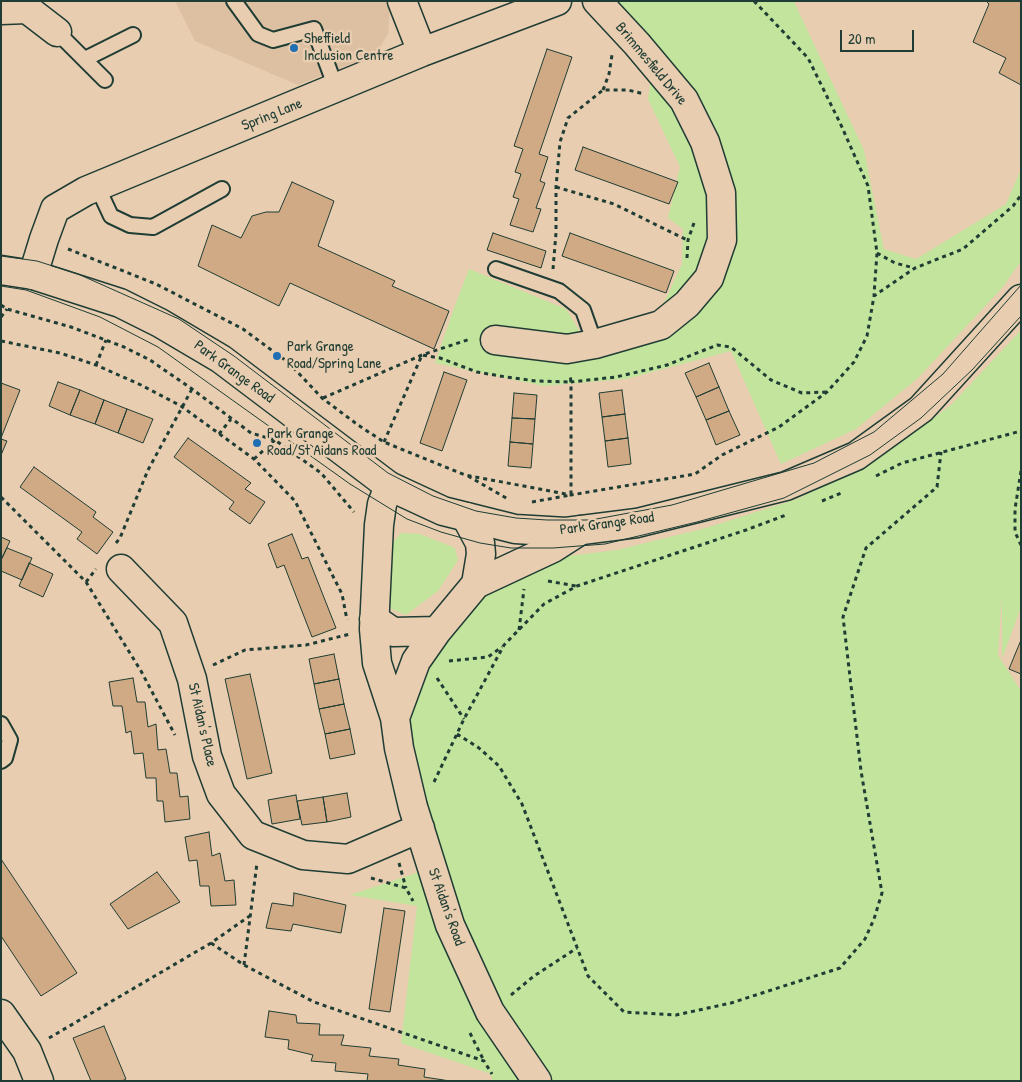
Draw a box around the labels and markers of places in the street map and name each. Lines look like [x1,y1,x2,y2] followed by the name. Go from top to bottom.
[304,30,393,65] place label: Sheffield Inclusion Centre
[288,42,300,54] marker: Sheffield Inclusion Centre
[287,338,381,373] place label: Park Grange Road/Spring Lane
[271,350,283,362] marker: Park Grange Road/Spring Lane
[267,425,376,460] place label: Park Grange Road/St Aidans Road
[251,437,263,449] marker: Park Grange Road/St Aidans Road

